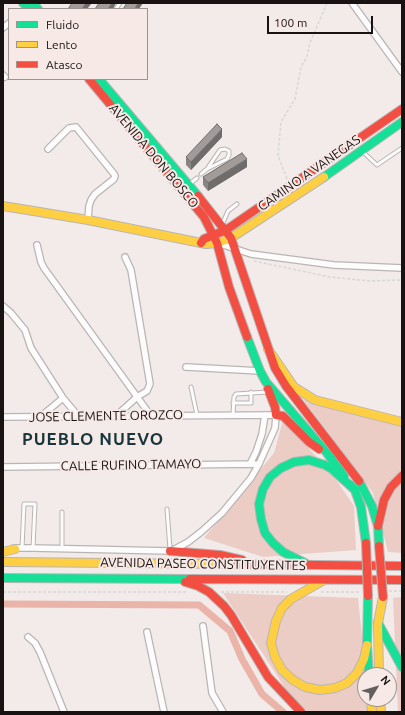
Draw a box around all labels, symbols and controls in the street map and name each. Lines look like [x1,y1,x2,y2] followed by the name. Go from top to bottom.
[8,8,148,80] legend
[269,8,375,34] scale bar
[274,16,307,29] text: 100 m
[46,18,79,31] text: Fluido
[46,38,77,51] text: Lento
[46,58,82,71] text: Atasco
[106,101,202,211] street label: AVENIDA DON BOSCO
[255,132,363,214] street label: CAMINO A VANEGAS
[29,407,183,425] street label: JOSE CLEMENTE OROZCO
[22,429,164,449] district label: PUEBLO NUEVO
[61,456,201,474] street label: CALLE RUFINO TAMAYO
[100,554,306,574] street label: AVENIDA PASEO CONSTITUYENTES
[357,667,397,707] north arrow
[378,673,393,687] text: N

